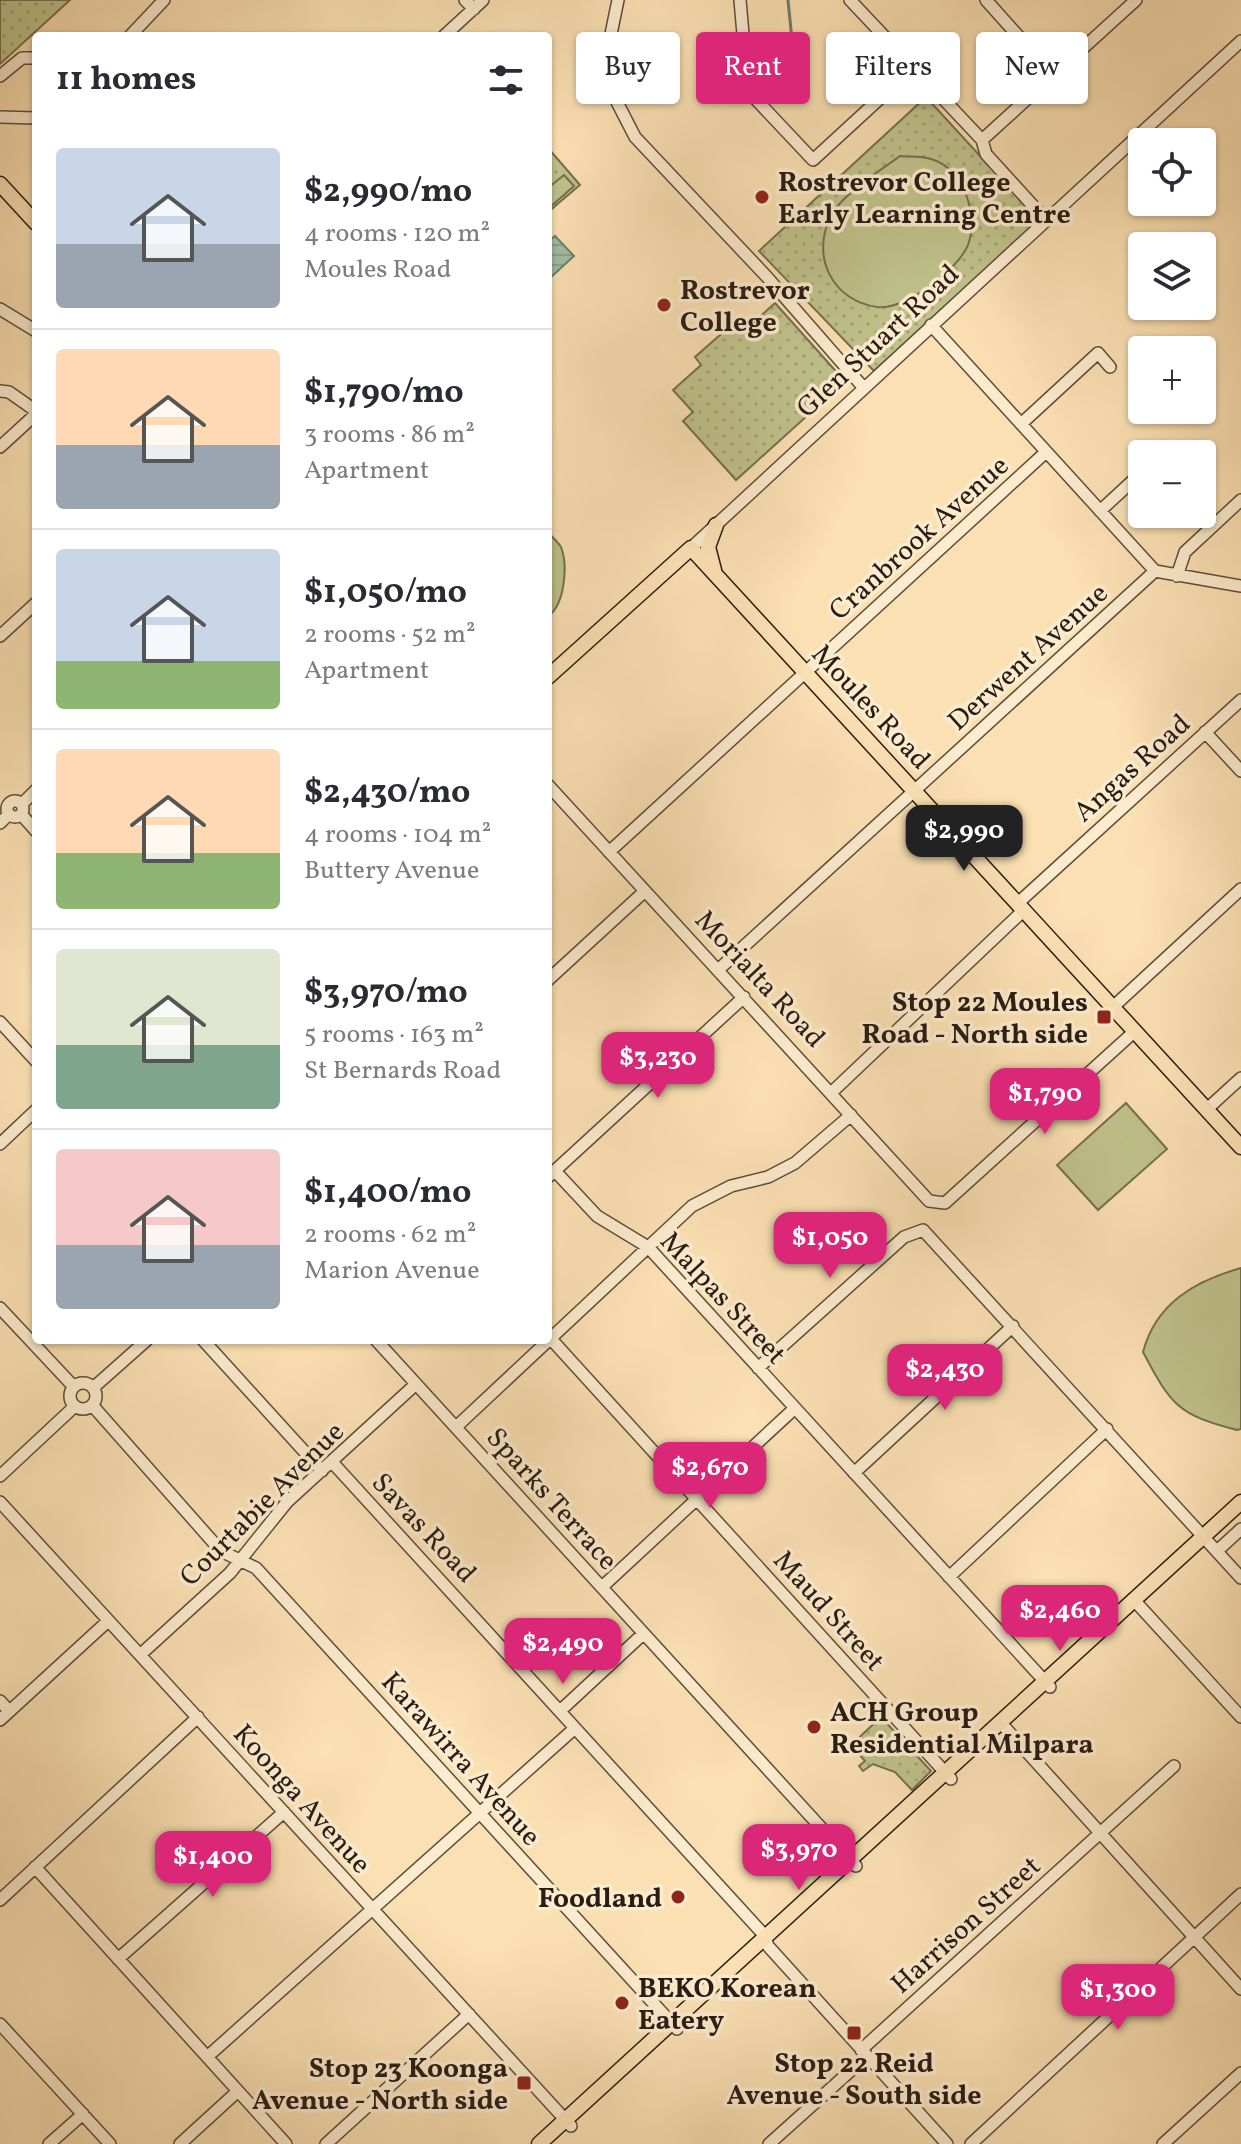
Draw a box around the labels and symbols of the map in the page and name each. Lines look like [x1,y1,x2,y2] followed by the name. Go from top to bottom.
[778,164,1071,235] place label: Rostrevor College Early Learning Centre
[753,188,771,206] marker: Rostrevor College Early Learning Centre
[789,256,969,428] street label: Glen Stuart Road
[680,272,810,343] place label: Rostrevor College
[655,296,673,314] marker: Rostrevor College
[821,448,1018,630] street label: Cranbrook Avenue
[940,575,1117,741] street label: Derwent Avenue
[802,636,939,779] street label: Moules Road
[1066,706,1200,832] street label: Angas Road
[899,805,1029,873] pin: $2,990
[685,902,833,1057] street label: Morialta Road
[862,984,1088,1055] place label: Stop 22 Moules Road - North side
[1095,1008,1113,1026] marker: Stop 22 Moules Road - North side
[593,1032,723,1100] pin: $3,230
[980,1068,1110,1136] pin: $1,790
[765,1212,895,1280] pin: $1,050
[650,1223,794,1374] street label: Malpas Street
[880,1344,1010,1412] pin: $2,430
[172,1414,354,1596] street label: Courtabie Avenue
[476,1420,626,1580] street label: Sparks Terrace
[645,1442,775,1510] pin: $2,670
[362,1465,485,1593] street label: Savas Road
[763,1543,893,1681] street label: Maud Street
[995,1585,1125,1653] pin: $2,460
[498,1618,628,1686] pin: $2,490
[371,1664,549,1855] street label: Karawirra Avenue
[830,1694,1094,1765] place label: ACH Group Residential Milpara
[223,1716,379,1883] street label: Koonga Avenue
[805,1718,823,1736] marker: ACH Group Residential Milpara
[734,1824,864,1892] pin: $3,970
[148,1831,278,1899] pin: $1,400
[883,1848,1050,2004] street label: Harrison Street
[538,1880,662,1919] place label: Foodland
[669,1888,687,1906] marker: Foodland
[1053,1964,1183,2032] pin: $1,300
[638,1970,817,2041] place label: BEKO Korean Eatery
[613,1994,631,2012] marker: BEKO Korean Eatery
[845,2024,863,2042] marker: Stop 22 Reid Avenue - South side
[726,2045,982,2116] place label: Stop 22 Reid Avenue - South side
[252,2050,508,2121] place label: Stop 23 Koonga Avenue - North side
[515,2074,533,2092] marker: Stop 23 Koonga Avenue - North side

